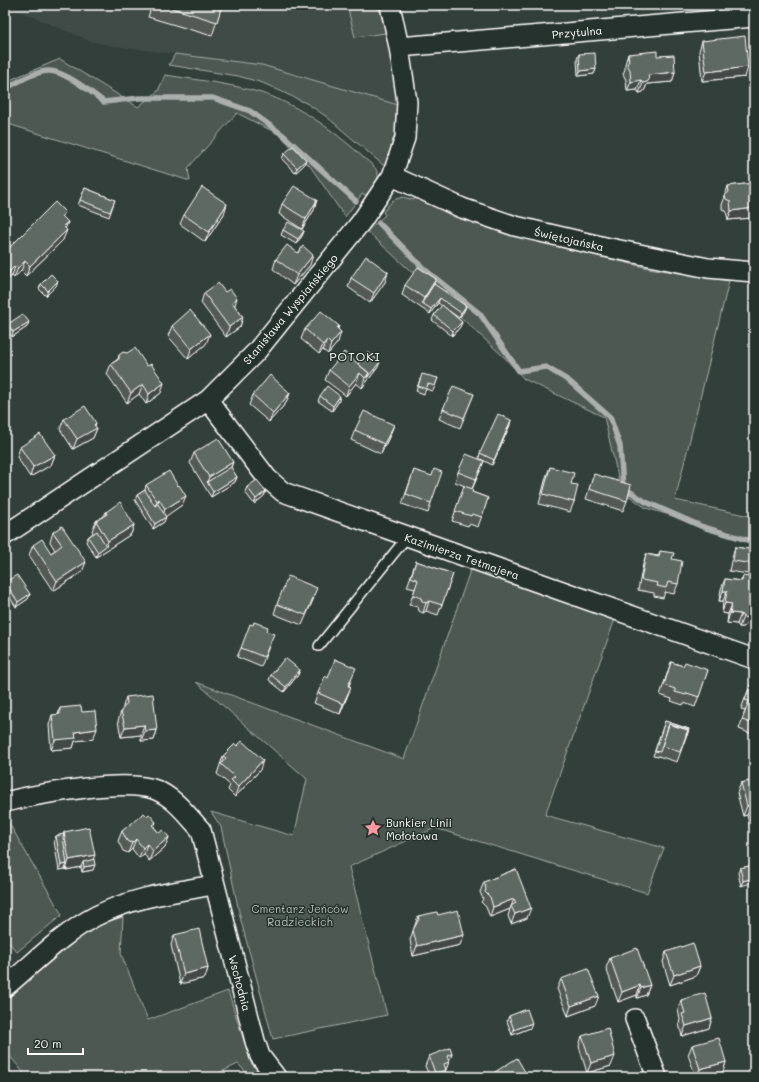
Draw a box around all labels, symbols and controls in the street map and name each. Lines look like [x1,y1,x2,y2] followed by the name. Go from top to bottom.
[551,22,603,42] street label: Przytulna
[533,224,605,254] street label: Świętojańska
[239,250,341,367] street label: Stanisława Wyspiańskiego
[329,348,381,364] district label: POTOKI
[403,529,521,583] street label: Kazimierza Tetmajera
[386,815,452,843] place label: Bunkier Linii Mołotowa
[363,818,383,838] place icon: Bunkier Linii Mołotowa
[252,901,348,929] park label: Cmentarz Jeńców Radzieckich
[225,953,255,1013] street label: Wschodnia
[28,1030,83,1056] scale bar
[34,1035,62,1051] text: 20 m

